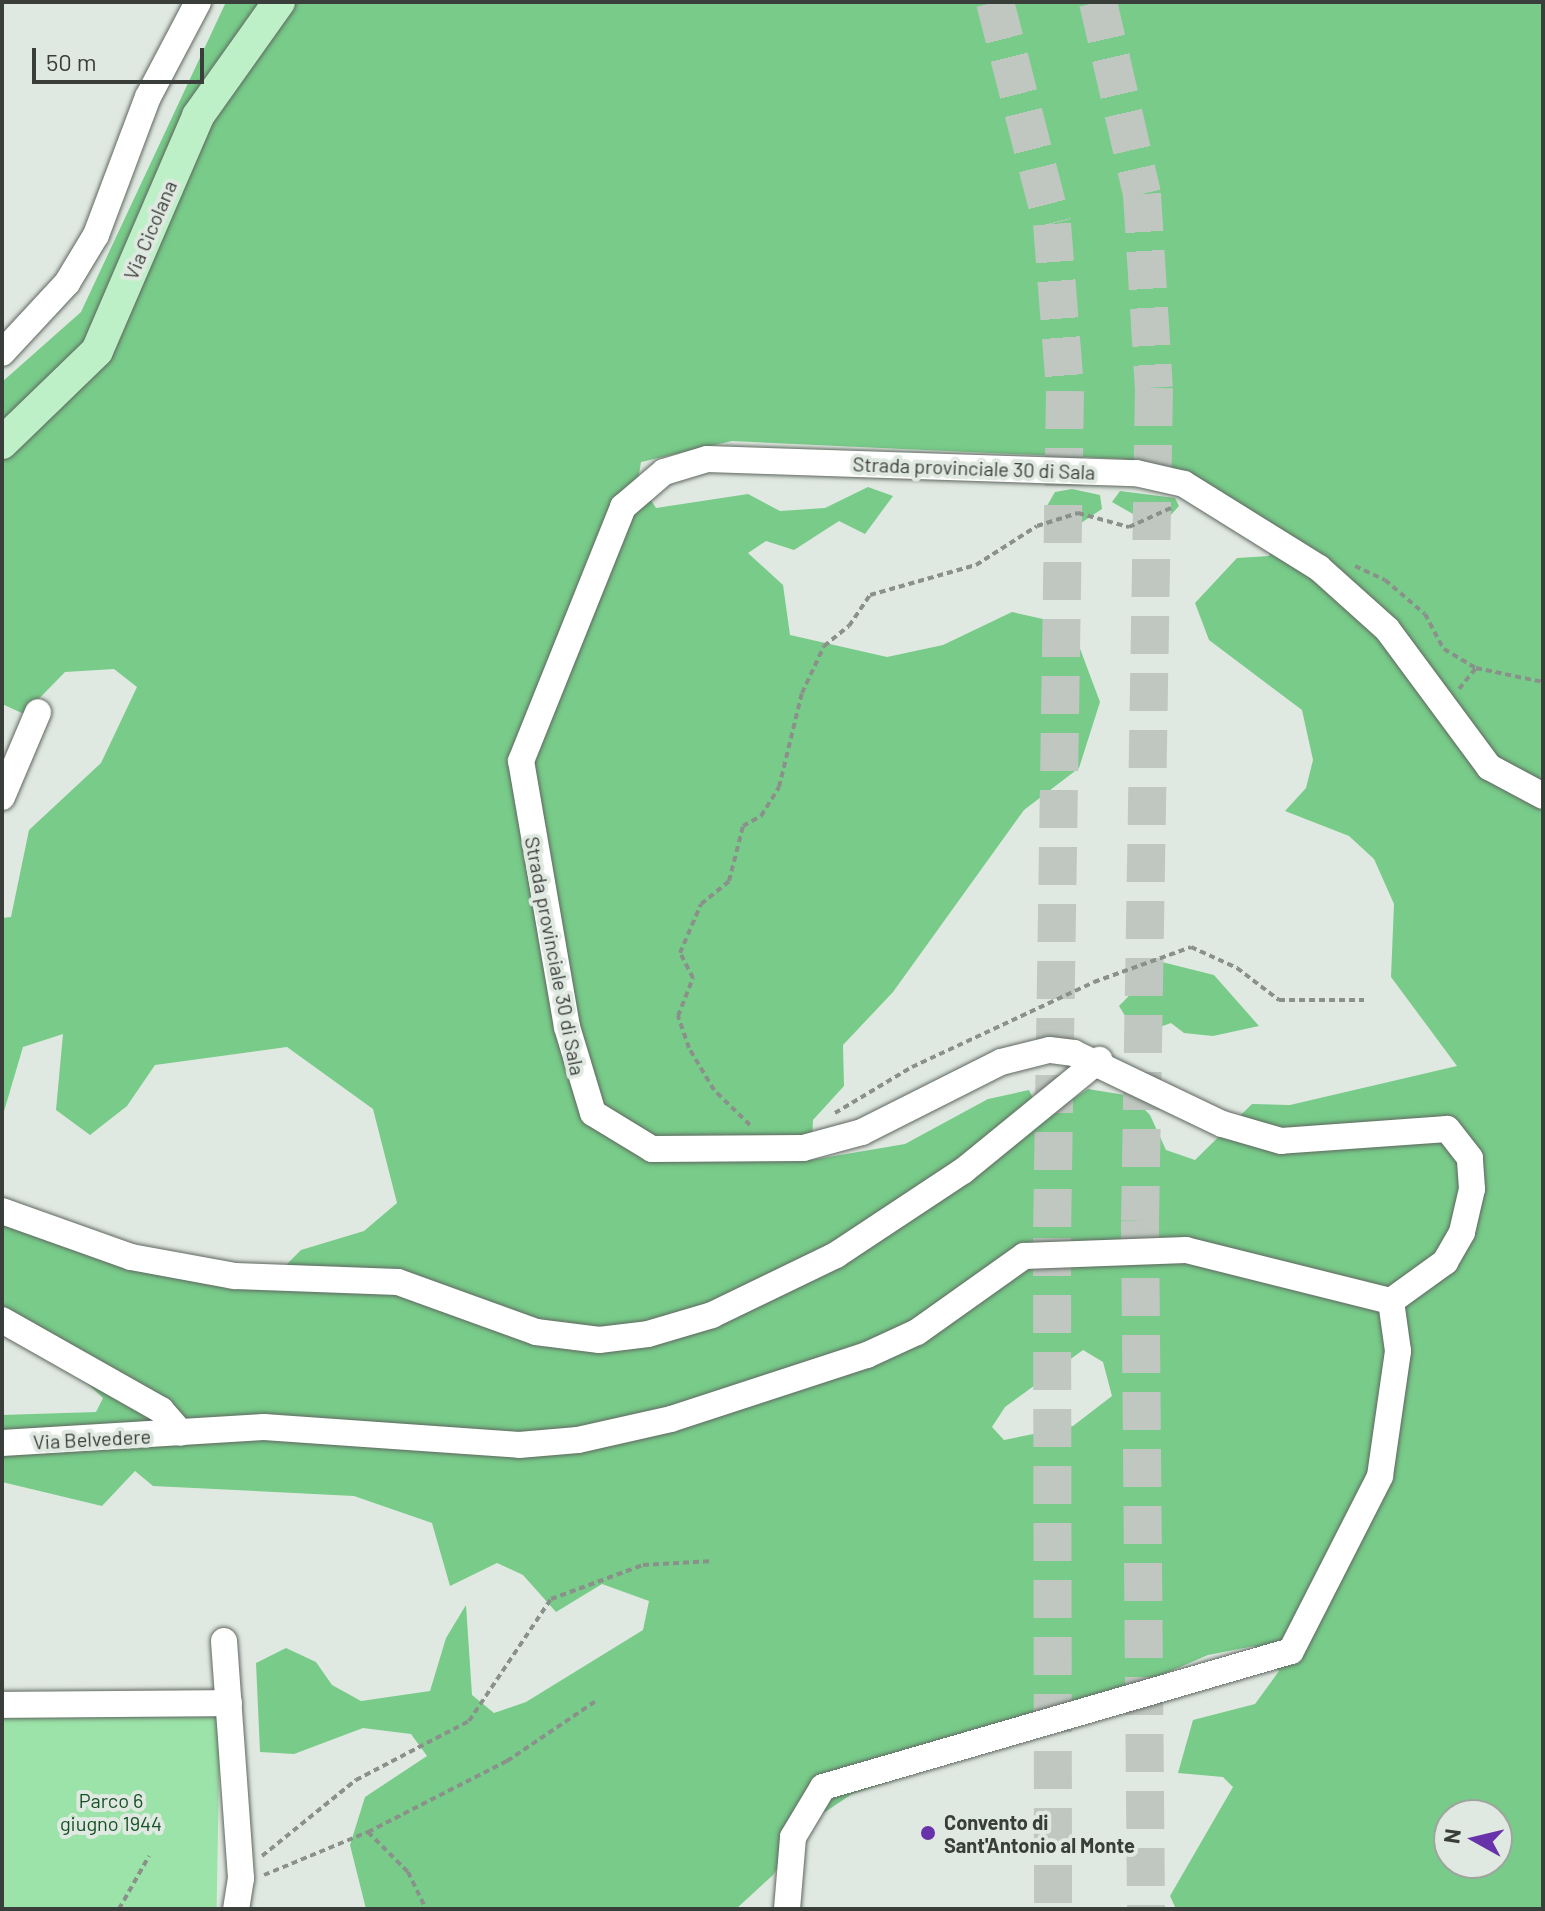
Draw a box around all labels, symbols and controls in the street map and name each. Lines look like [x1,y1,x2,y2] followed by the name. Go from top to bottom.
[36,32,208,82] scale bar
[46,47,97,76] text: 50 m
[118,177,182,283] street label: Via Cicolana
[852,452,1096,484] street label: Strada provinciale 30 di Sala
[520,835,590,1077] street label: Strada provinciale 30 di Sala
[32,1424,152,1454] street label: Via Belvedere
[60,1789,162,1836] park label: Parco 6 giugno 1944
[1433,1799,1513,1879] north arrow
[944,1810,1135,1857] place label: Convento di Sant'Antonio al Monte
[919,1824,937,1842] marker: Convento di Sant'Antonio al Monte
[1437,1827,1465,1845] text: N

